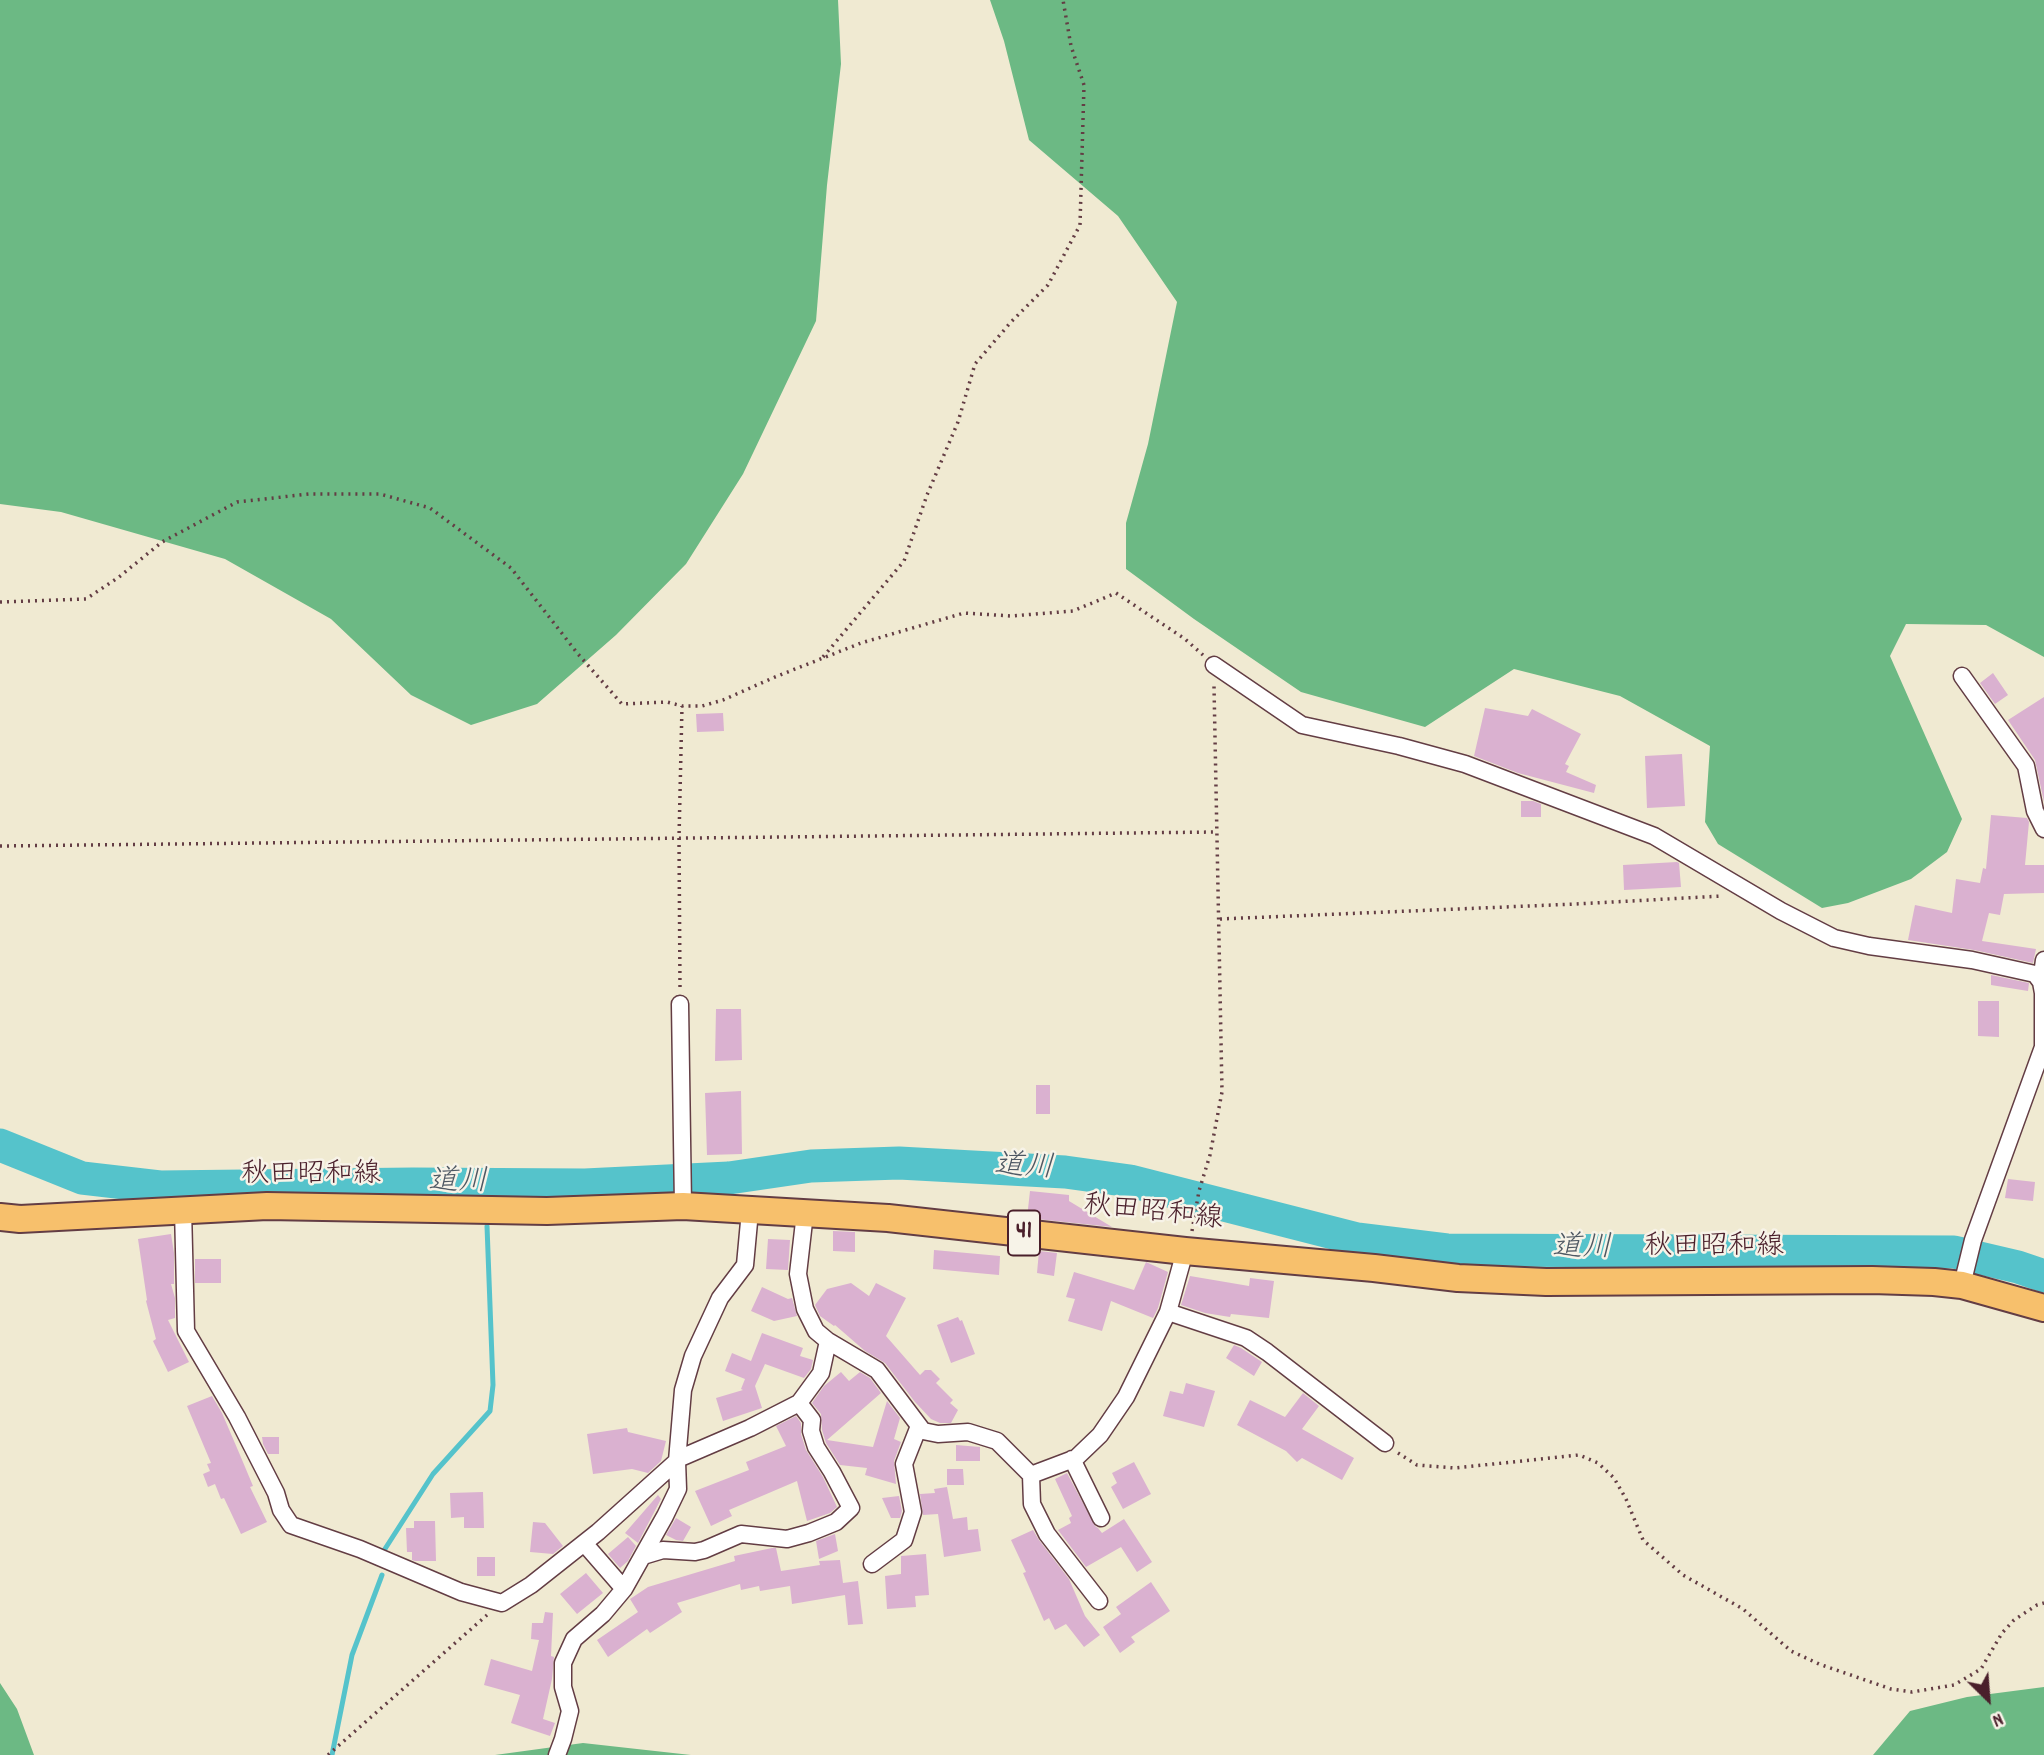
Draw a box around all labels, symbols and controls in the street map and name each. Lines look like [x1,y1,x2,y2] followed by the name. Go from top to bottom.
[993,1150,1055,1190] water label: 道川
[241,1160,381,1194] street label: 秋田昭和線
[428,1167,488,1203] water label: 道川
[1082,1191,1224,1239] street label: 秋田昭和線
[1008,1210,1040,1256] road number: 41
[1644,1232,1784,1266] street label: 秋田昭和線
[1552,1233,1612,1269] water label: 道川
[1953,1664,2023,1734] north arrow
[1987,1704,2007,1733] text: N

